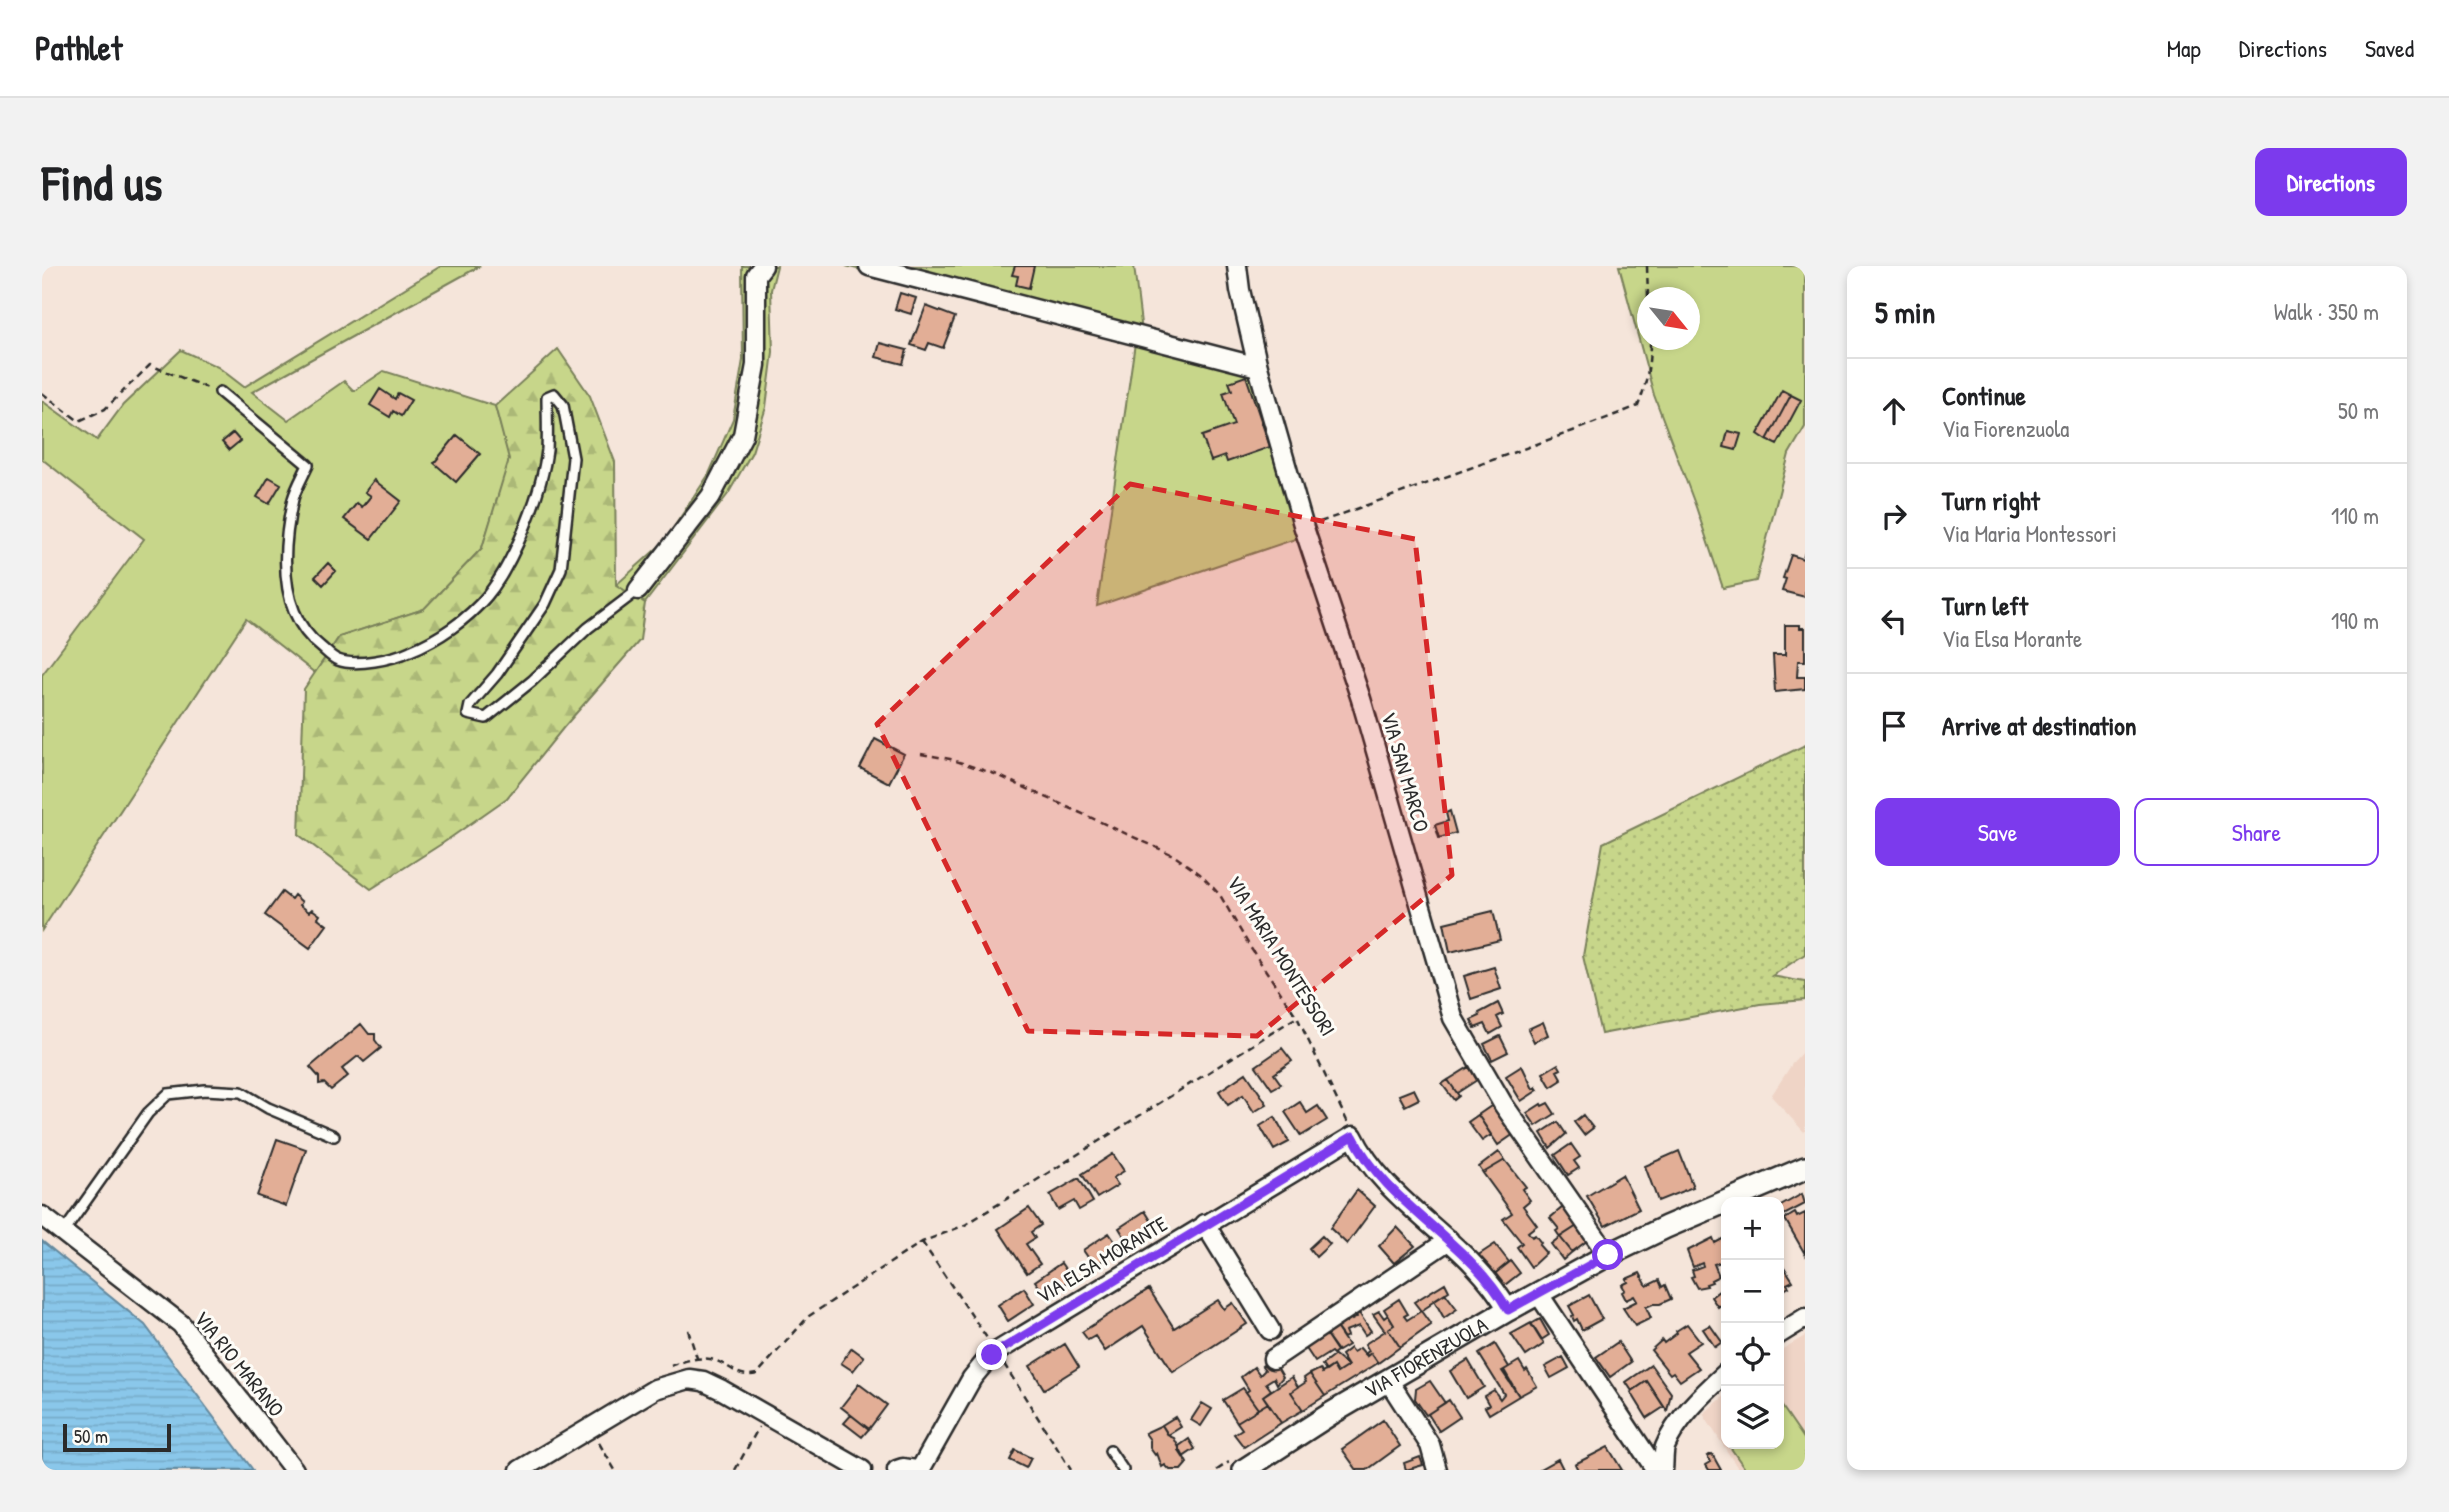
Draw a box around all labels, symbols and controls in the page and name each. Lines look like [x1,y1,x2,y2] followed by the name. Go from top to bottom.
[35,26,122,70] text: Pathlet
[2167,32,2201,64] text: Map
[2239,32,2327,64] text: Directions
[2365,32,2414,64] text: Saved
[2255,148,2407,216] button: Directions
[42,149,162,215] text: Find us
[1637,287,1700,350] north arrow
[1875,292,1935,332] text: 5 min
[2274,296,2379,327] text: Walk · 350 m
[1942,378,2026,413] text: Continue
[1875,392,1913,430] icon: ahead
[2338,395,2379,426] text: 50 m
[1942,413,2069,444] text: Via Fiorenzuola
[1942,483,2040,518] text: Turn right
[1875,497,1913,535] icon: right
[2331,500,2379,531] text: 110 m
[1942,518,2117,549] text: Via Maria Montessori
[1942,588,2028,623] text: Turn left
[1875,602,1913,640] icon: left
[2331,605,2379,636] text: 190 m
[1942,623,2082,654] text: Via Elsa Morante
[1875,707,1913,745] icon: arrive
[1942,708,2137,743] text: Arrive at destination
[1375,709,1436,835] street label: VIA SAN MARCO
[1875,798,2120,866] button: Save
[2134,798,2379,866] button: Share
[1220,870,1342,1041] street label: VIA MARIA MONTESSORI
[1721,1197,1784,1449] map controls
[1721,1197,1784,1260] button: +
[1031,1209,1173,1310] street label: VIA ELSA MORANTE
[1592,1239,1623,1270] route start
[1721,1260,1784,1323] button: −
[188,1305,291,1423] street label: VIA RIO MARANO
[1359,1310,1493,1405] street label: VIA FIORENZUOLA
[1721,1323,1784,1386] button: locate
[976,1339,1007,1370] route end
[1721,1386,1784,1449] button: layers
[63,1421,172,1453] scale bar
[74,1423,108,1449] text: 50 m

